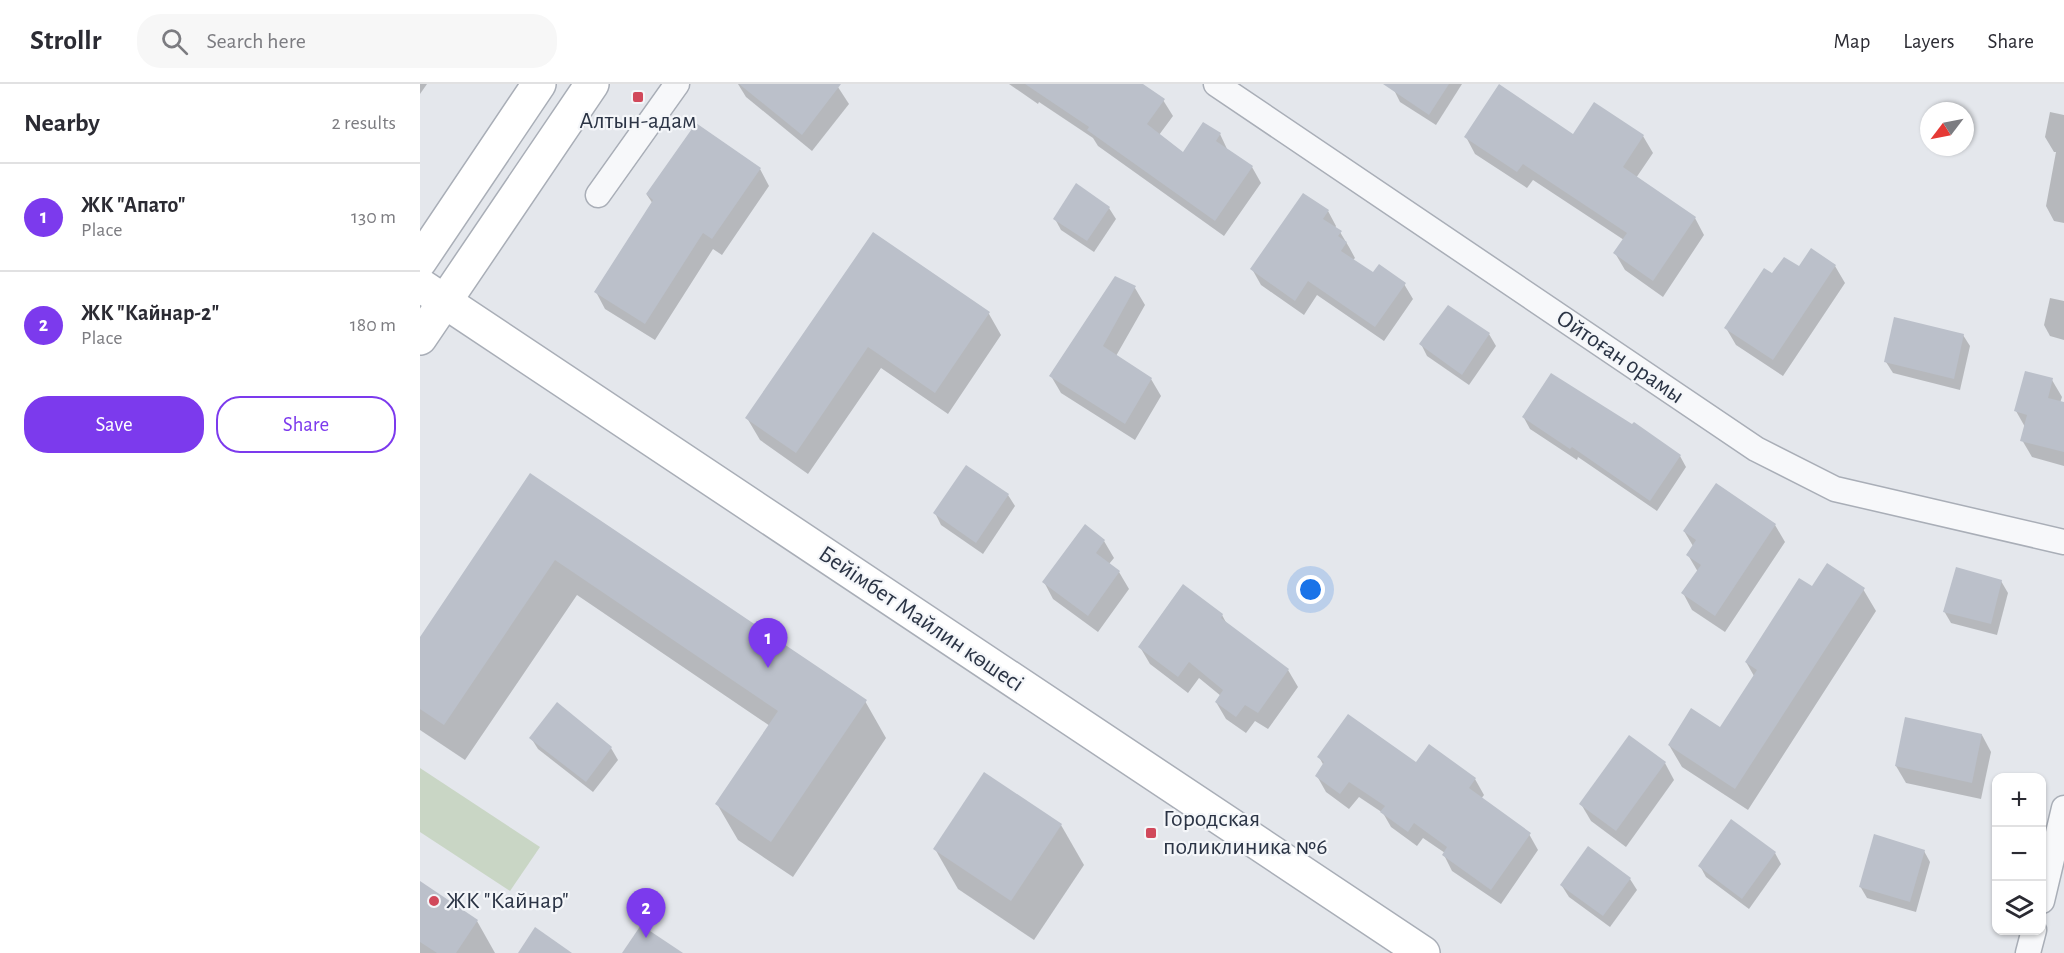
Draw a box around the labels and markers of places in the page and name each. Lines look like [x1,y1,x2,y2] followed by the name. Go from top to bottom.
[631,90,645,104] marker: Алтын-адам
[579,109,697,133] place label: Алтын-адам
[748,618,788,668] pin: 1
[1163,807,1328,859] place label: Городская поликлиника №6
[1144,826,1158,840] marker: Городская поликлиника №6
[626,888,666,938] pin: 2
[446,889,569,913] place label: ЖК "Кайнар"
[427,894,441,908] marker: ЖК "Кайнар"

